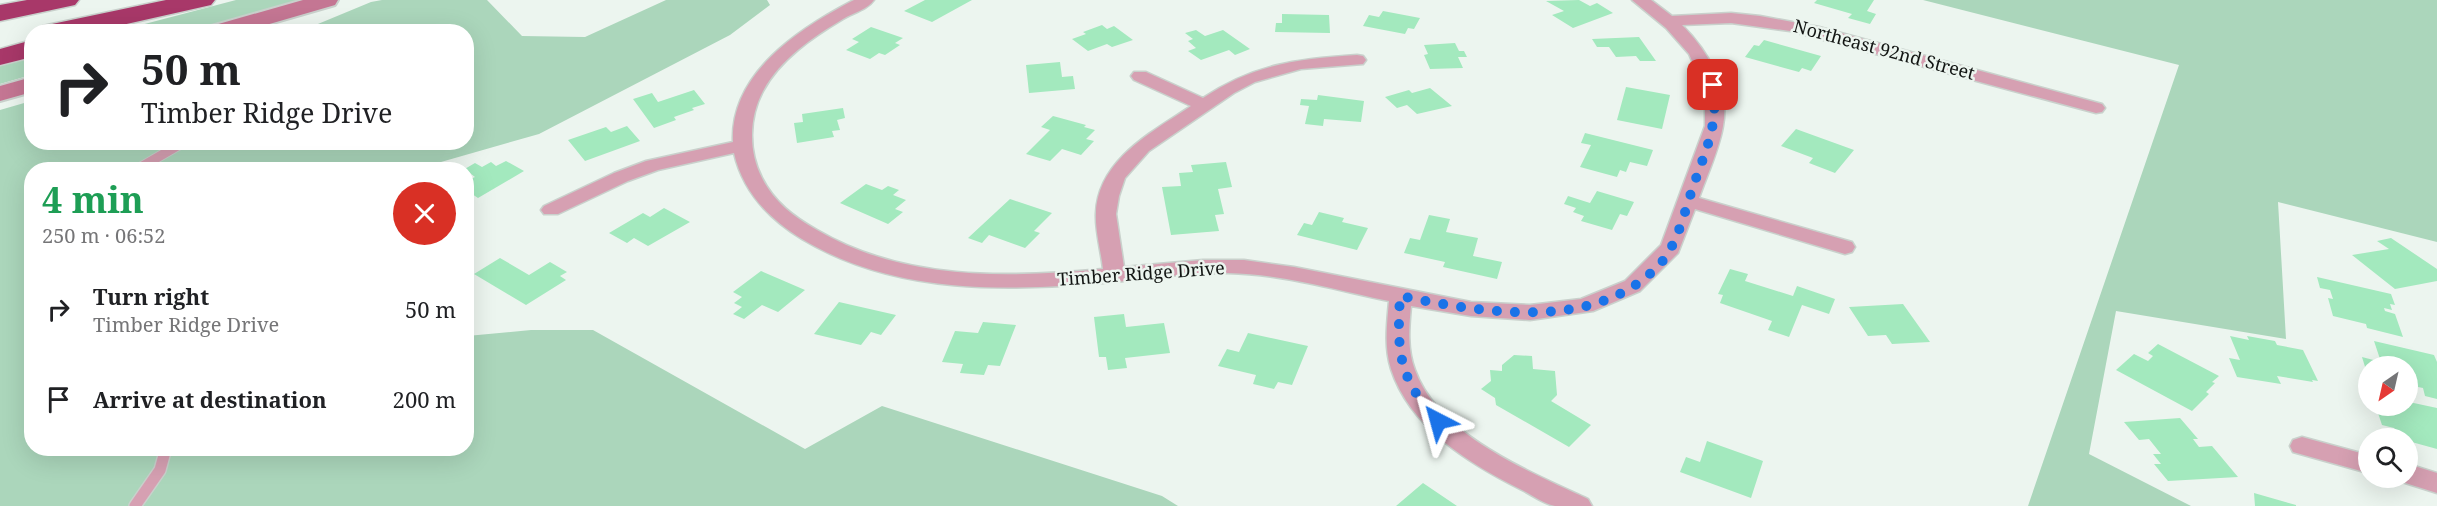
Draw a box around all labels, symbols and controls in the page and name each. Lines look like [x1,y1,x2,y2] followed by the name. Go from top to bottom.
[1791,13,1978,85] street label: Northeast 92nd Street
[141,40,241,97] text: 50 m
[42,48,120,126] icon: right
[1687,59,1738,110] pin
[1696,68,1729,101] icon: arrive
[141,94,392,131] text: Timber Ridge Drive
[42,175,144,224] text: 4 min
[393,182,456,245] button: close
[42,222,165,249] text: 250 m · 06:52
[1056,255,1225,291] street label: Timber Ridge Drive
[93,281,209,311] text: Turn right
[42,293,75,326] icon: right
[405,294,456,324] text: 50 m
[93,311,279,338] text: Timber Ridge Drive
[2358,356,2418,416] north arrow
[2358,356,2418,488] map controls
[42,383,75,416] icon: arrive
[93,384,327,414] text: Arrive at destination
[393,384,456,414] text: 200 m
[1406,389,1470,453] position arrow
[2358,428,2418,488] button: search

